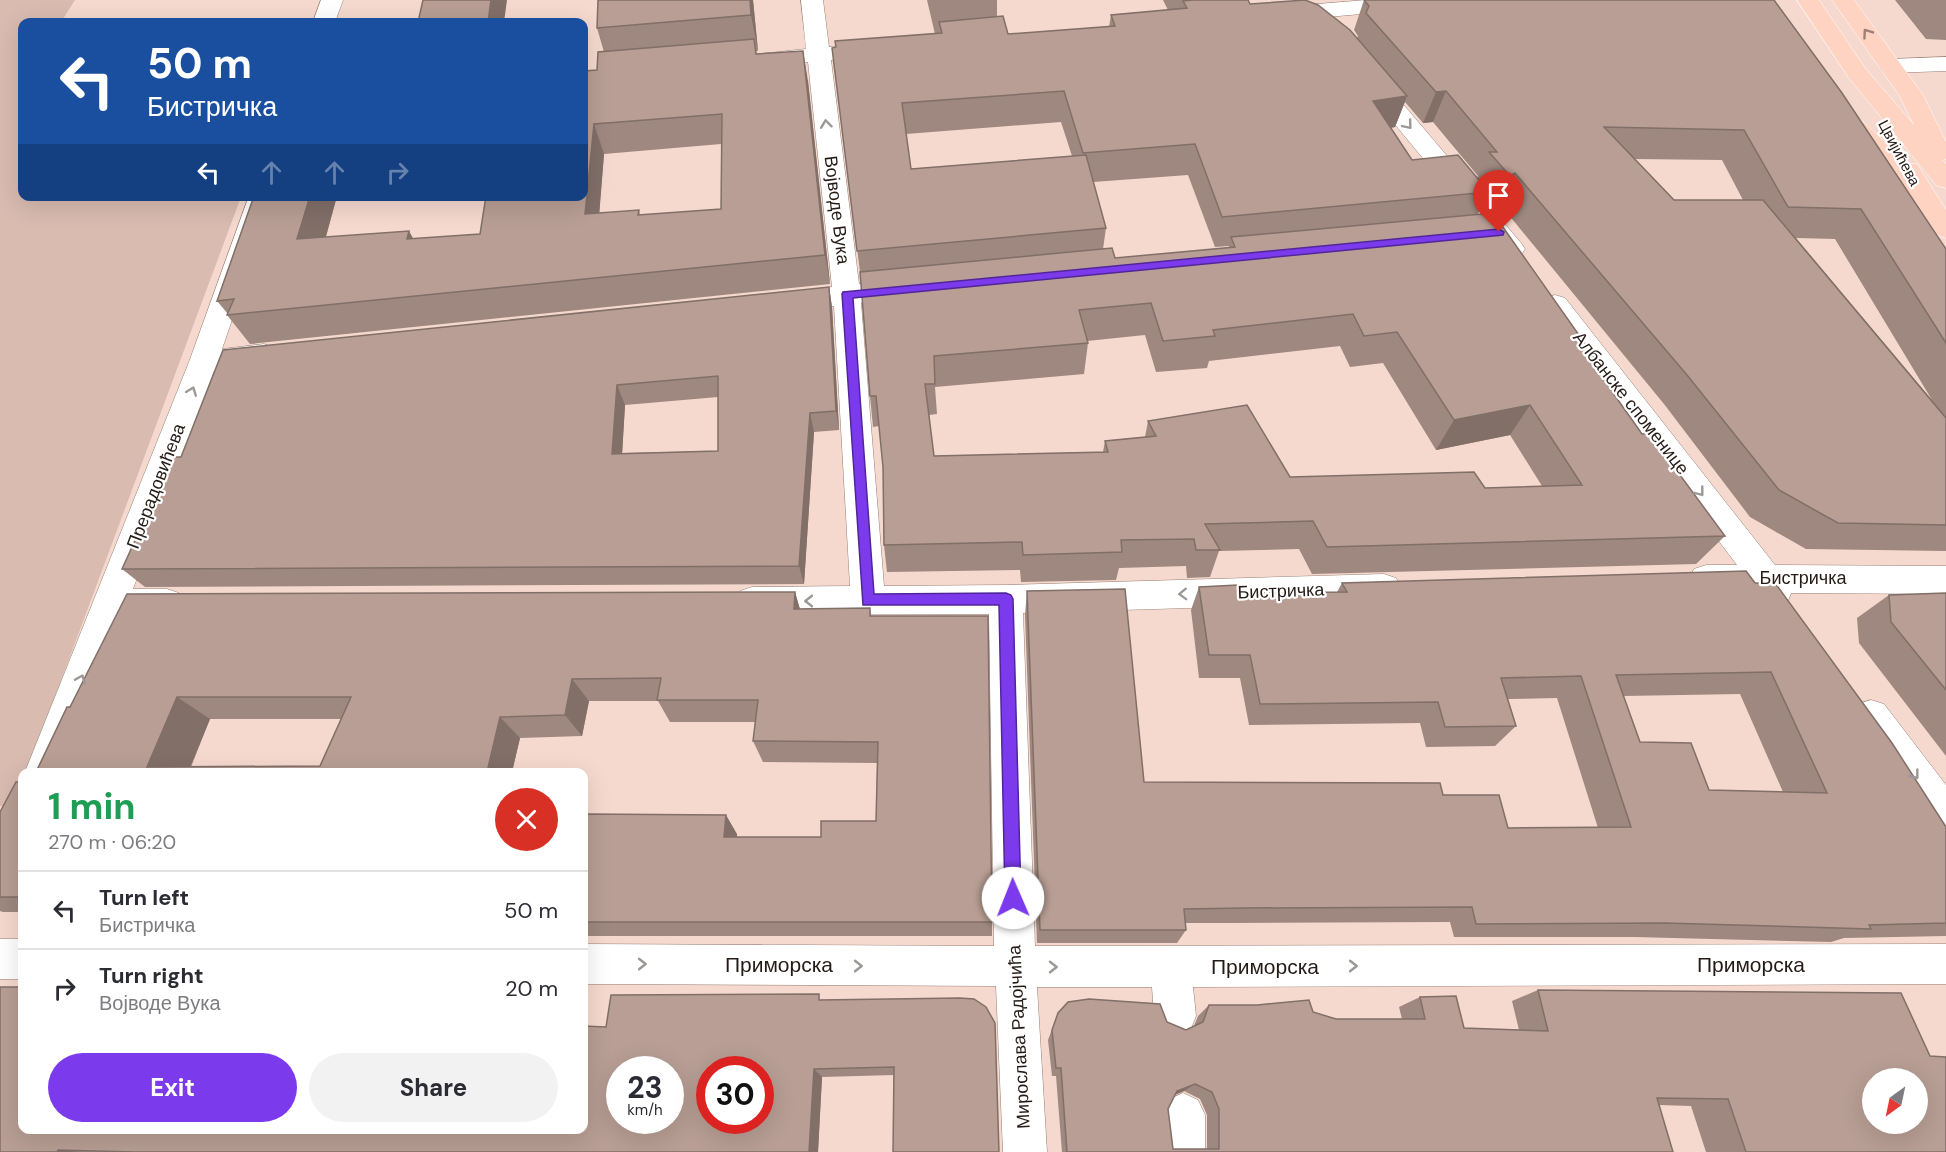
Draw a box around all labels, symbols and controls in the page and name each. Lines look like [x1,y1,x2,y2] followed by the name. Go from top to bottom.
[1863,28,1874,39] one-way arrow
[147,36,252,91] text: 50 m
[48,42,126,120] icon: left
[147,89,277,124] text: Бистричка
[1873,117,1925,190] street label: Цвијићева
[1401,118,1412,129] one-way arrow
[821,119,833,128] one-way arrow
[818,154,856,267] street label: Војводе Вука
[192,156,225,189] icon: left
[255,156,288,189] icon: ahead
[318,156,351,189] icon: ahead
[381,156,414,189] icon: right
[1473,170,1524,232] pin
[1482,179,1515,212] icon: arrive
[1568,326,1694,480] street label: Албанске споменице
[185,387,197,398] one-way arrow
[121,419,191,552] street label: Прерадовићева
[1692,485,1703,496] one-way arrow
[1760,566,1847,590] street label: Бистричка
[1237,577,1326,605] street label: Бистричка
[1178,588,1187,600] one-way arrow
[805,595,814,607] one-way arrow
[74,675,86,686] one-way arrow
[1908,768,1919,779] one-way arrow
[48,783,136,830] text: 1 min
[495,788,558,851] button: close
[48,829,176,855] text: 270 m · 06:20
[981,866,1045,930] position arrow
[99,883,189,912] text: Turn left
[48,894,81,927] icon: left
[504,896,558,925] text: 50 m
[99,912,195,938] text: Бистричка
[1002,943,1036,1130] street label: Мирослава Радојчића
[725,951,833,979] street label: Приморска
[1697,951,1805,979] street label: Приморска
[1211,953,1319,981] street label: Приморска
[637,958,646,970] one-way arrow
[853,960,862,972] one-way arrow
[1348,960,1357,972] one-way arrow
[99,961,204,990] text: Turn right
[1048,961,1057,973] one-way arrow
[48,972,81,1005] icon: right
[505,974,558,1003] text: 20 m
[99,990,221,1016] text: Војводе Вука
[48,1053,297,1122] button: Exit
[309,1053,558,1122] button: Share
[696,1056,774,1134] speed limit sign: 30
[627,1068,663,1107] text: 23
[1862,1068,1928,1134] north arrow
[1862,1068,1928,1134] map controls
[627,1100,663,1120] text: km/h

